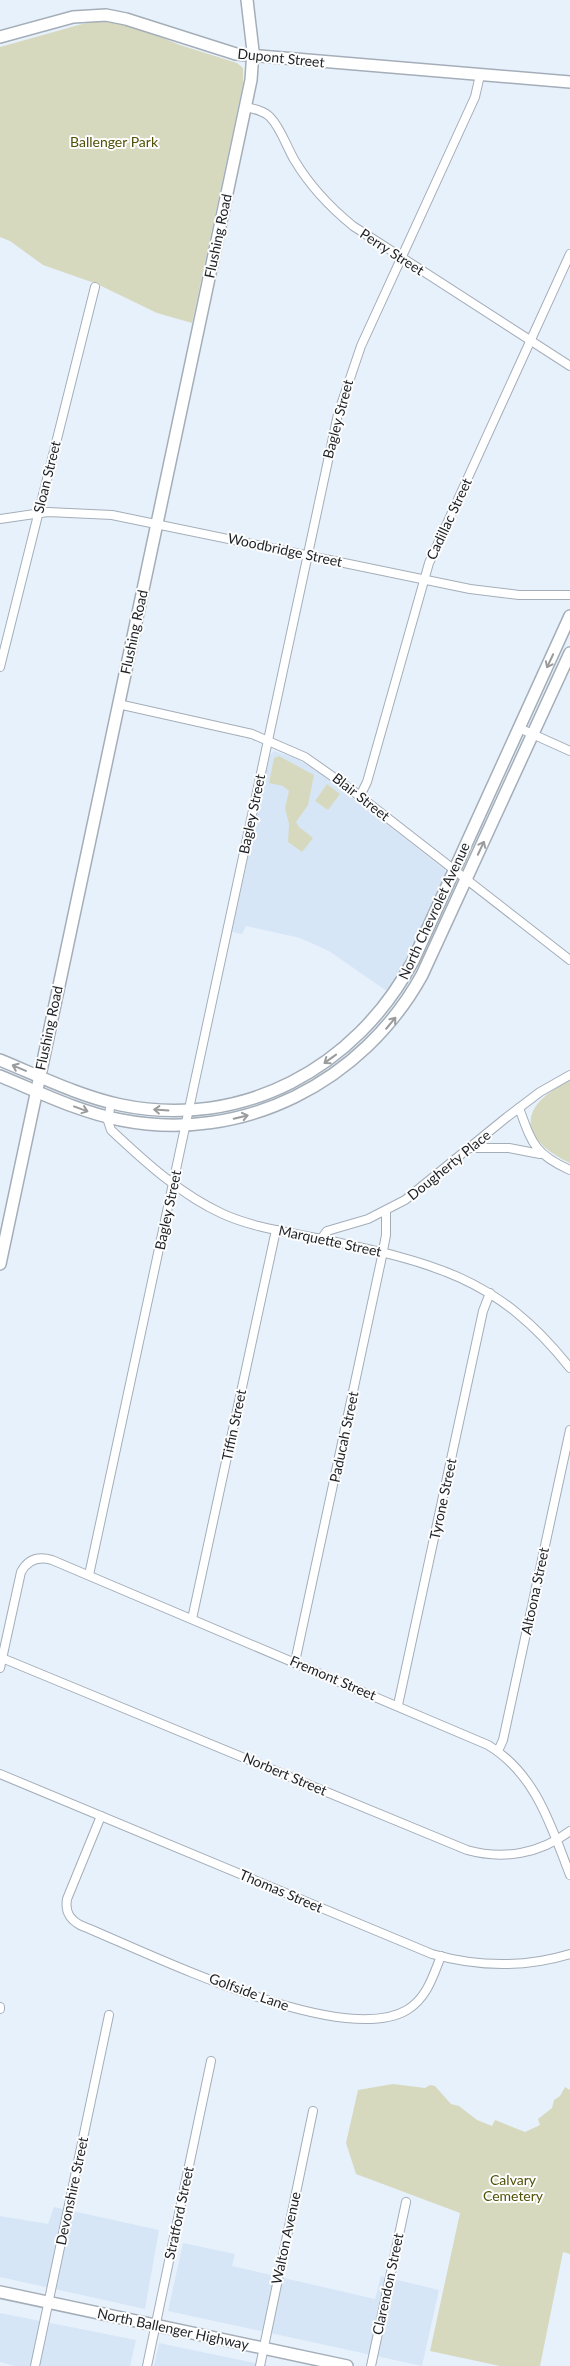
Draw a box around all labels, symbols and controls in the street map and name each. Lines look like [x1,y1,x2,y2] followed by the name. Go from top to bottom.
[237,44,325,71] street label: Dupont Street
[70,133,159,150] park label: Ballenger Park
[200,192,235,280] street label: Flushing Road
[357,225,427,279] street label: Perry Street
[319,378,356,460] street label: Bagley Street
[29,439,64,515] street label: Sloan Street
[422,475,475,562] street label: Cadillac Street
[226,529,344,570] street label: Woodbridge Street
[116,588,151,676] street label: Flushing Road
[544,653,554,668] one-way arrow
[329,769,393,824] street label: Blair Street
[235,773,268,855] street label: Bagley Street
[394,839,473,982] street label: North Chevrolet Avenue
[477,841,486,856] one-way arrow
[31,984,66,1072] street label: Flushing Road
[385,1016,396,1029] one-way arrow
[324,1054,337,1065] one-way arrow
[12,1063,27,1072] one-way arrow
[73,1105,88,1114] one-way arrow
[153,1105,169,1114] one-way arrow
[233,1112,249,1121] one-way arrow
[404,1126,494,1203] street label: Dougherty Place
[151,1169,184,1251] street label: Bagley Street
[277,1221,383,1260] street label: Marquette Street
[218,1388,249,1462] street label: Tiffin Street
[326,1390,361,1484] street label: Paducah Street
[426,1457,459,1541] street label: Tyrone Street
[517,1546,552,1636] street label: Altoona Street
[287,1652,379,1703] street label: Fremont Street
[241,1748,330,1799] street label: Norbert Street
[237,1865,325,1916] street label: Thomas Street
[207,1969,291,2014] street label: Golfside Lane
[52,2135,91,2247] street label: Devonshire Street
[160,2165,197,2261] street label: Stratford Street
[483,2171,544,2204] park label: Calvary Cemetery
[267,2190,304,2286] street label: Walton Avenue
[368,2231,407,2336] street label: Clarendon Street
[96,2304,251,2353] street label: North Ballenger Highway

